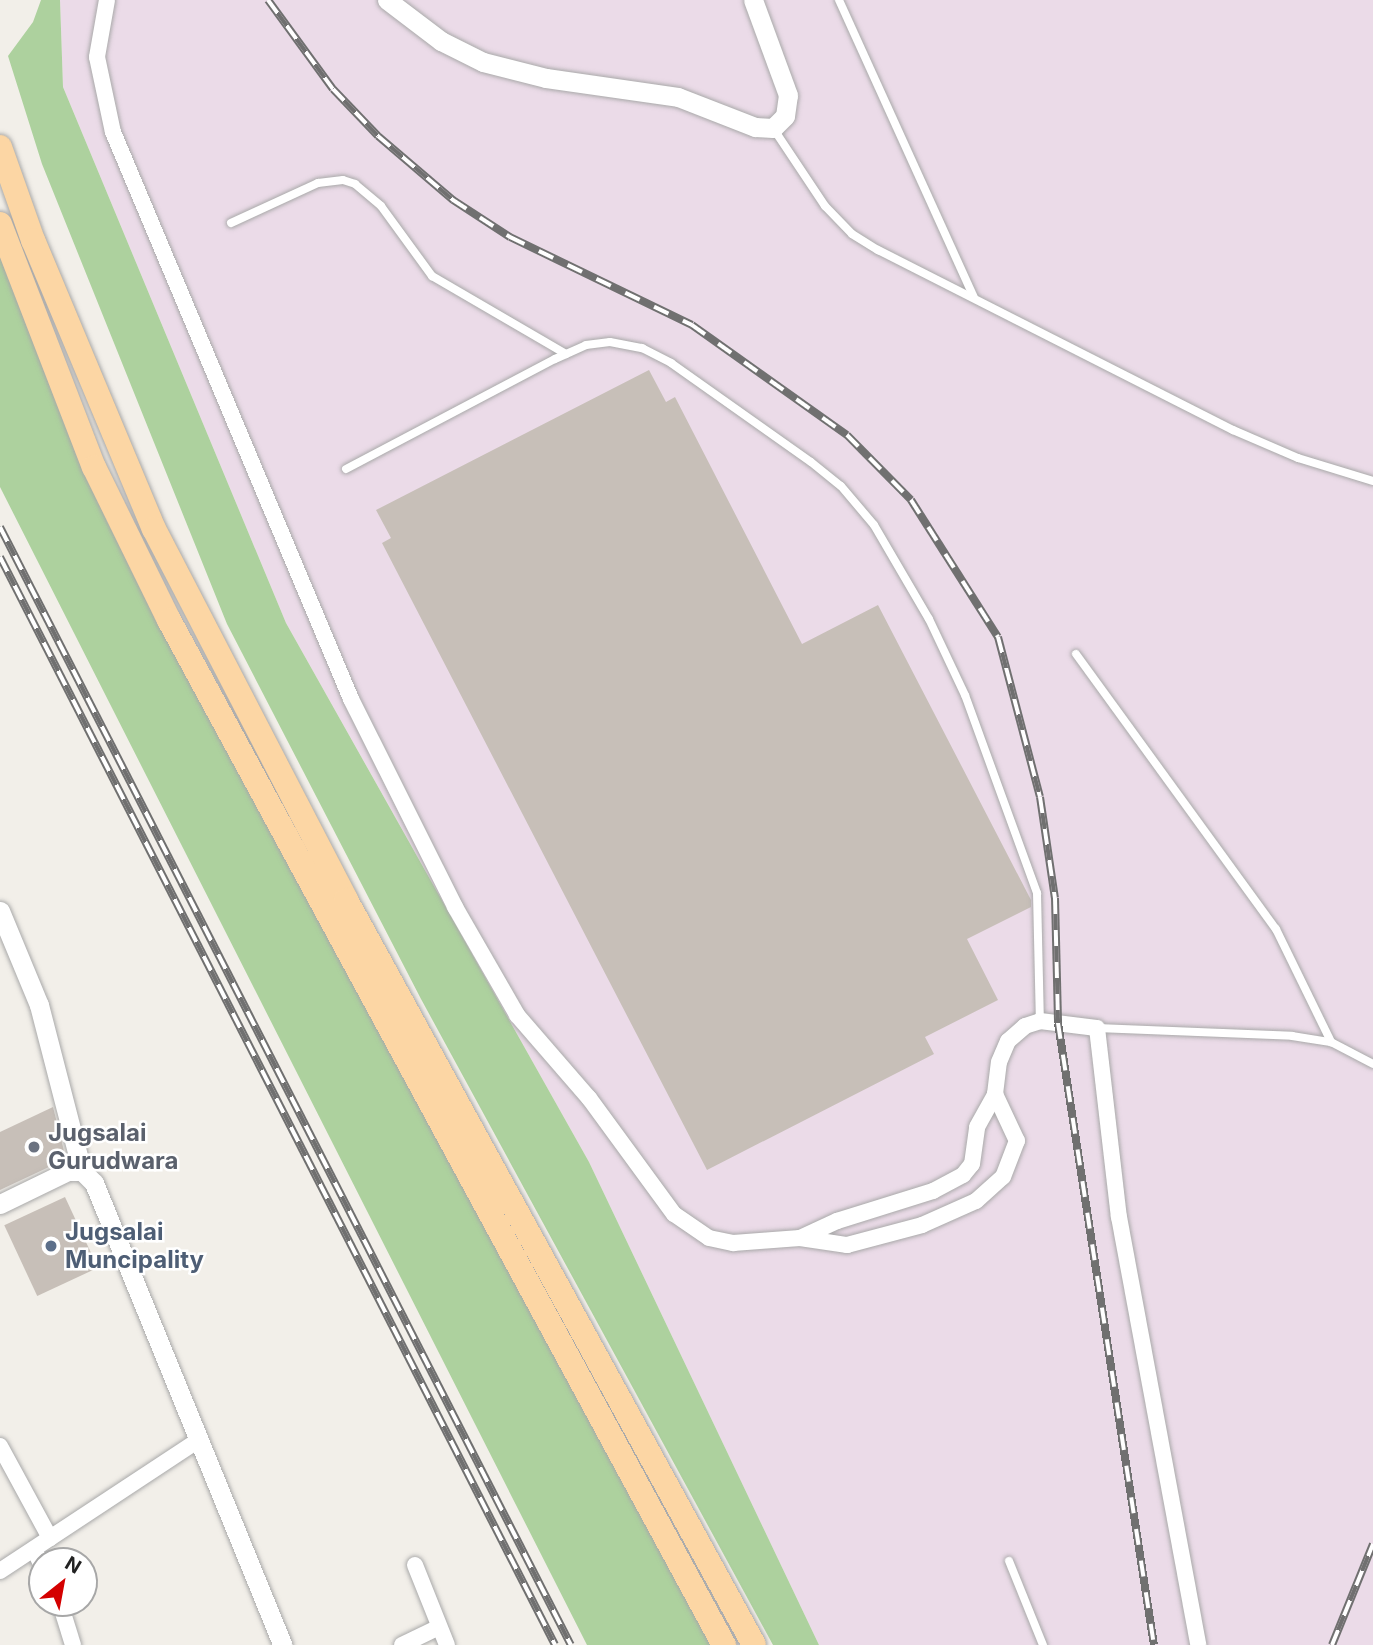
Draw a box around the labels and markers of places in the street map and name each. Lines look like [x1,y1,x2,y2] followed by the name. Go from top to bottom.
[48,1119,178,1175] place label: Jugsalai Gurudwara
[26,1139,42,1155] marker: Jugsalai Gurudwara
[65,1218,204,1274] place label: Jugsalai Muncipality
[43,1238,59,1254] marker: Jugsalai Muncipality

